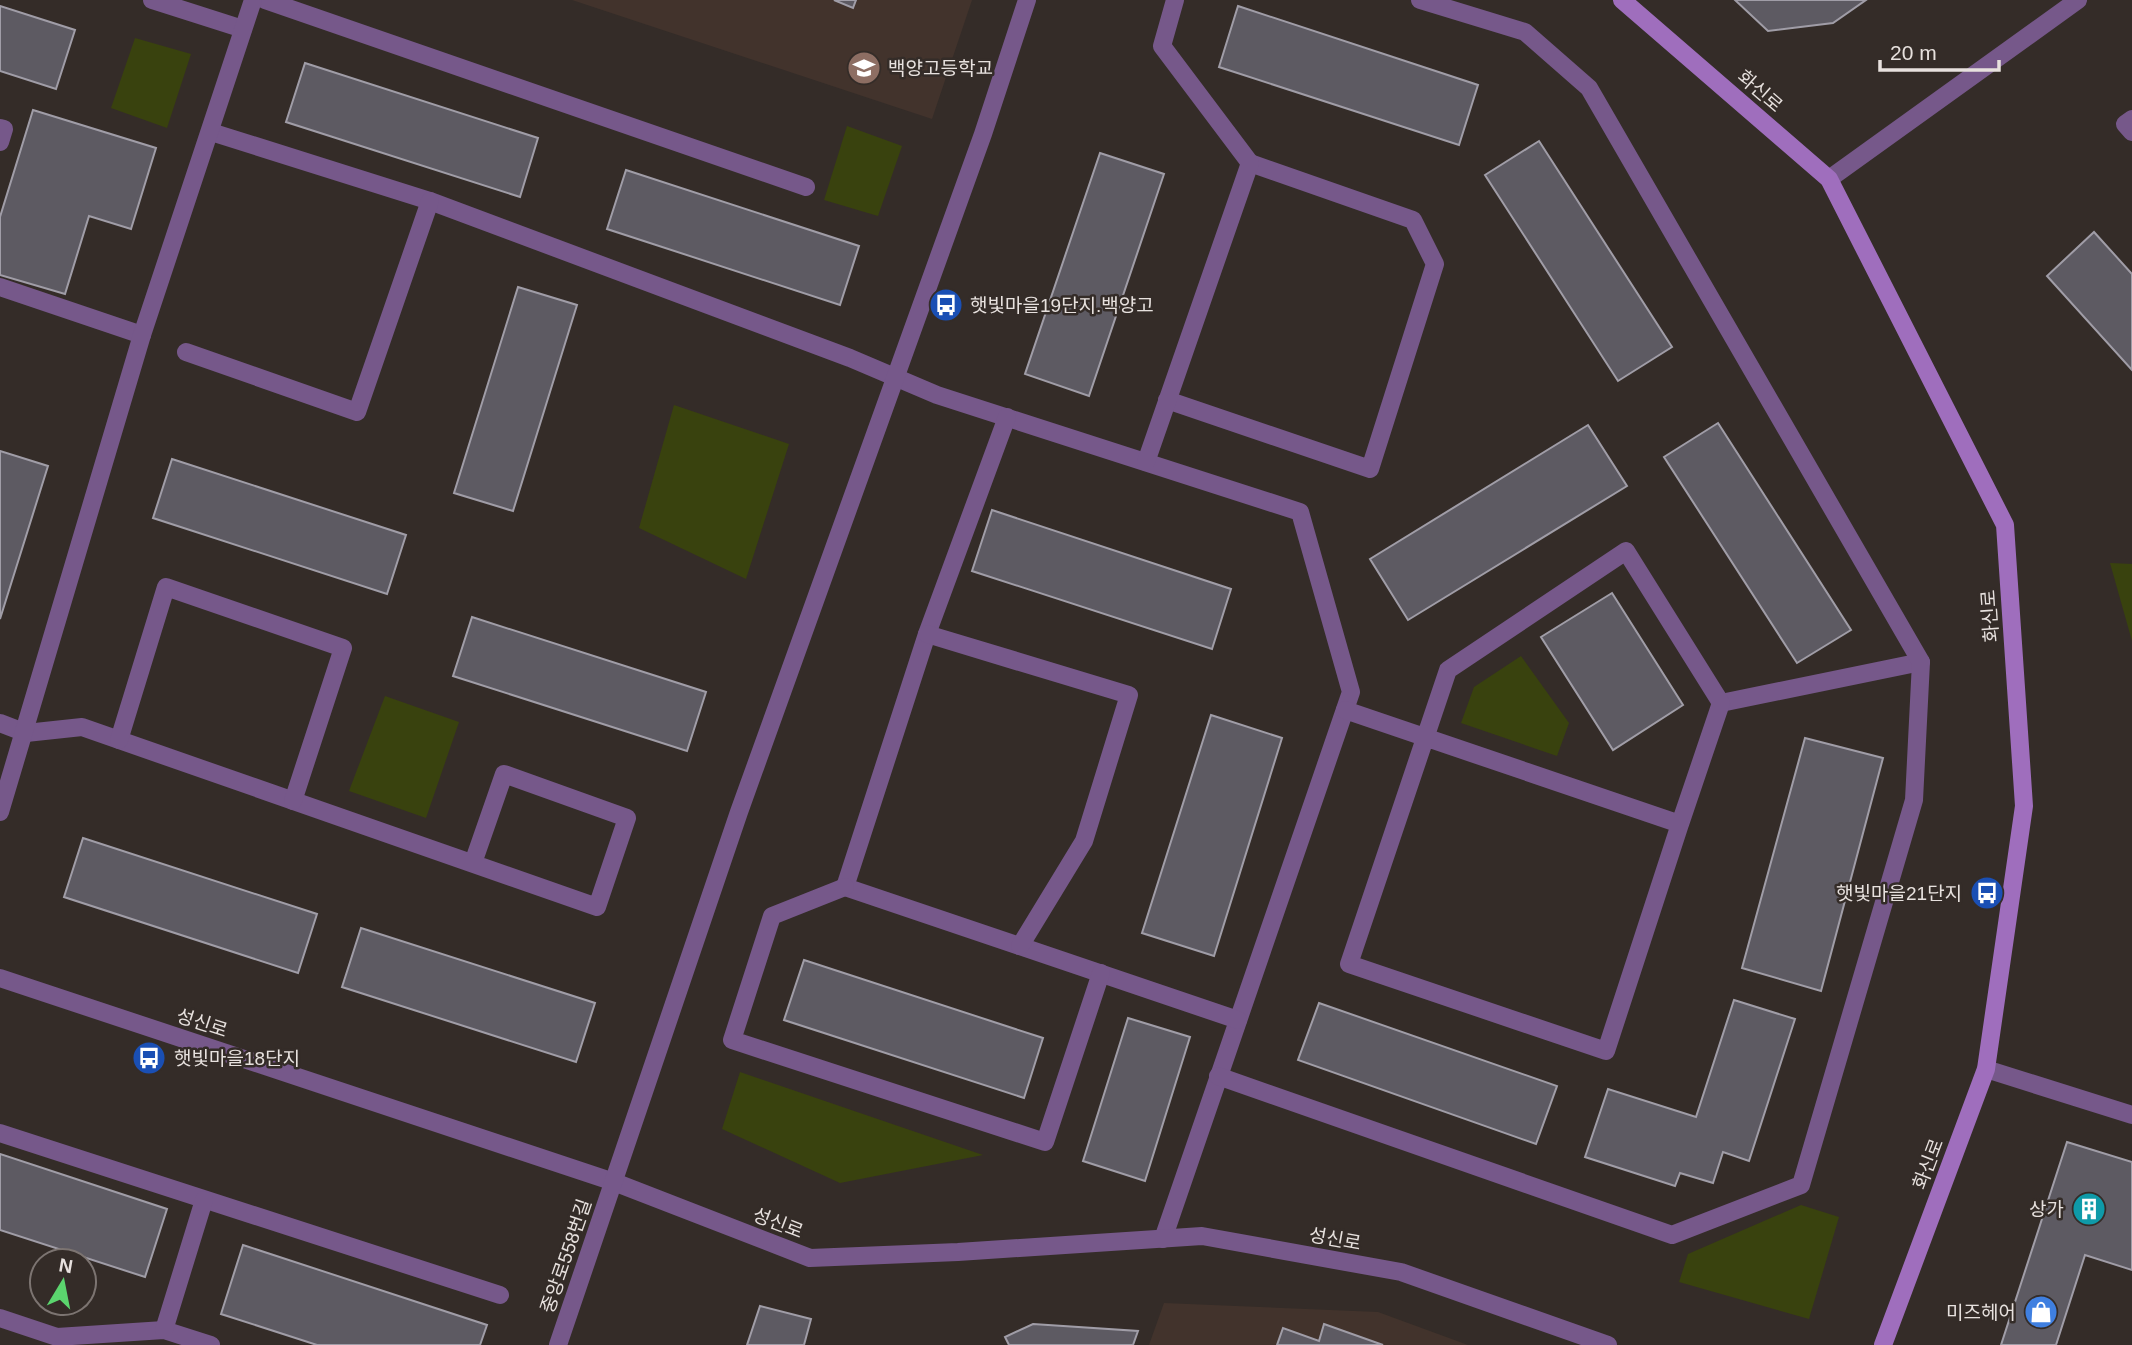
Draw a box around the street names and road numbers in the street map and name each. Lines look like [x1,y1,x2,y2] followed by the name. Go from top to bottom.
[1733,66,1787,116] street label: 화신로
[1978,589,2002,643] street label: 화신로
[174,1005,230,1041] street label: 성신로
[1909,1136,1947,1192] street label: 화신로
[537,1196,595,1316] street label: 중앙로558번길
[750,1204,806,1242] street label: 성신로
[1307,1224,1363,1254] street label: 성신로

